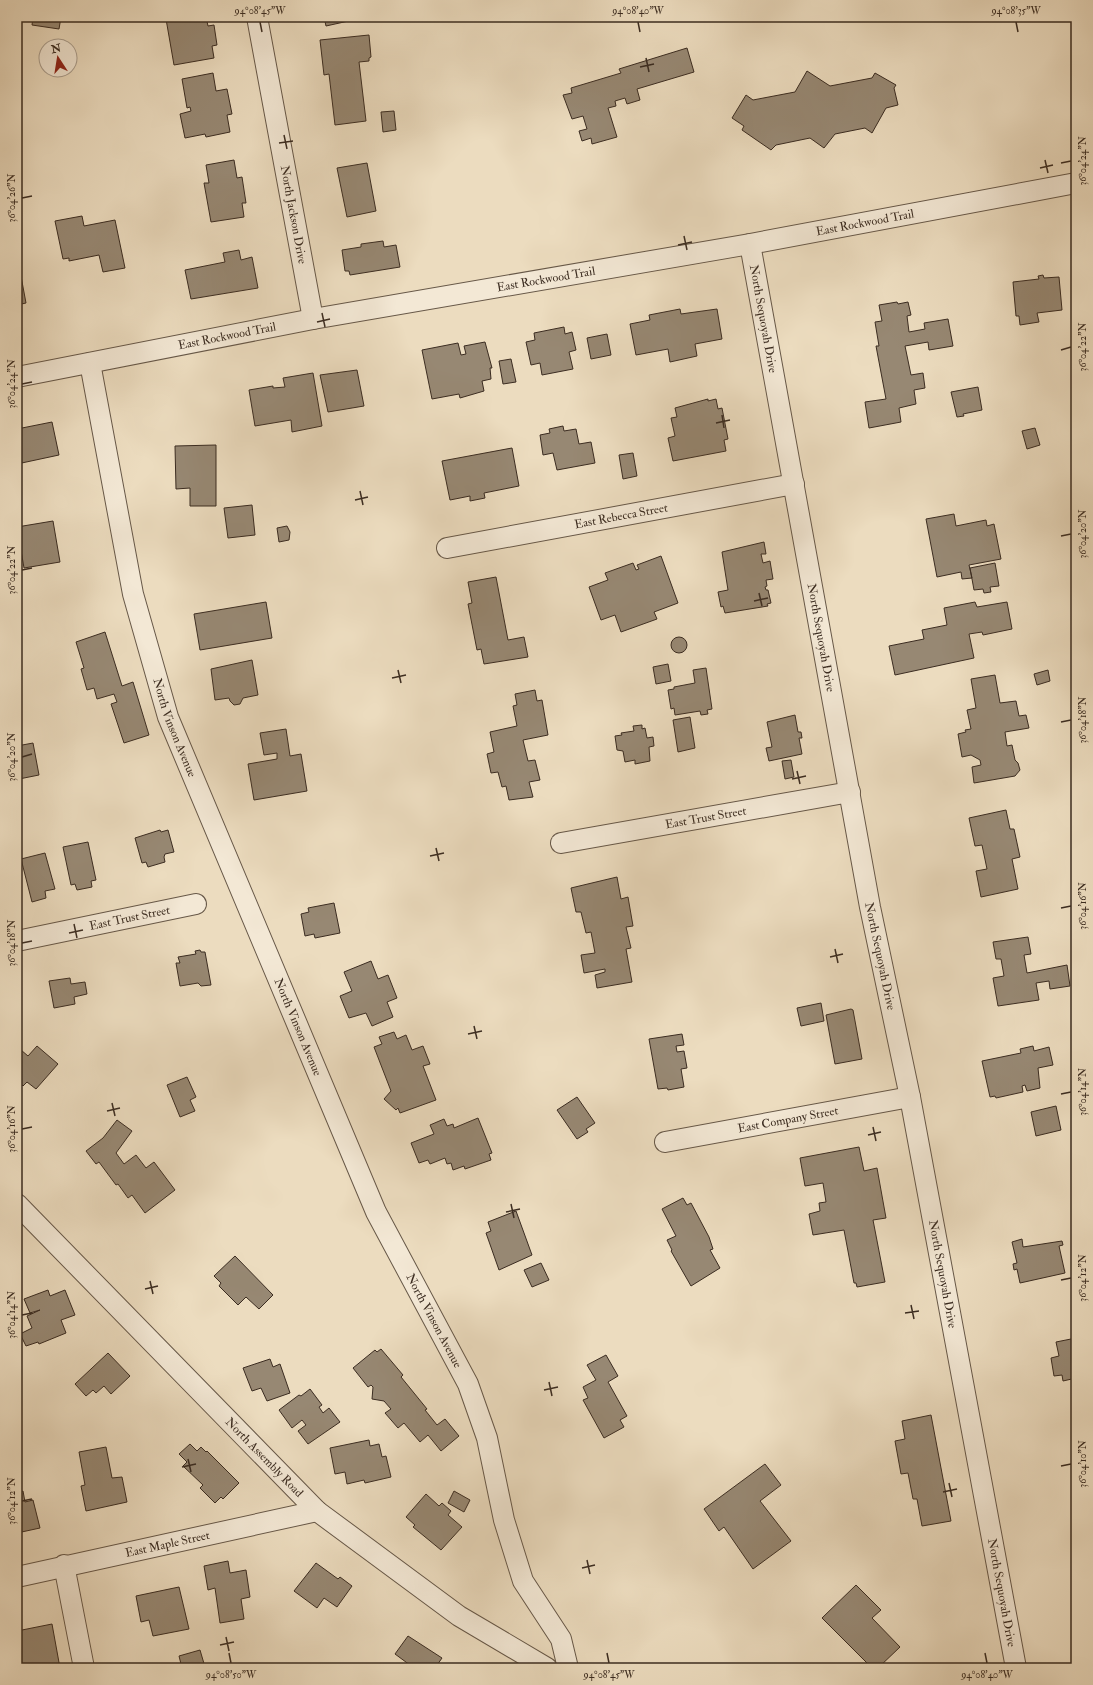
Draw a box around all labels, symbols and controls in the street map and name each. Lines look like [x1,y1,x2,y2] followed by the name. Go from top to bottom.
[234,5,286,17] text: 94°08'45"W
[611,5,665,17] text: 94°08'40"W
[990,5,1041,17] text: 94°08'35"W
[38,38,78,78] north arrow
[49,41,63,56] text: N
[1077,136,1089,186] text: 36°04'24"N
[277,164,310,265] street label: North Jackson Drive
[6,174,18,222] text: 36°04'26"N
[815,206,915,240] street label: East Rockwood Trail
[746,263,780,374] street label: North Sequoyah Drive
[496,264,596,295] street label: East Rockwood Trail
[177,319,277,353] street label: East Rockwood Trail
[1077,323,1089,371] text: 36°04'22"N
[6,359,18,409] text: 36°04'24"N
[573,500,669,532] street label: East Rebecca Street
[1077,509,1089,558] text: 36°04'20"N
[6,546,18,594] text: 36°04'22"N
[804,582,838,693] street label: North Sequoyah Drive
[149,676,199,780] street label: North Vinson Avenue
[1077,696,1089,744] text: 36°04'18"N
[6,732,18,781] text: 36°04'20"N
[664,803,748,832] street label: East Trust Street
[1077,882,1089,930] text: 36°04'16"N
[861,901,899,1012] street label: North Sequoyah Drive
[88,903,171,934] street label: East Trust Street
[6,919,18,967] text: 36°04'18"N
[271,976,325,1078] street label: North Vinson Avenue
[1077,1068,1089,1116] text: 36°04'14"N
[737,1103,840,1136] street label: East Company Street
[6,1105,18,1153] text: 36°04'16"N
[925,1219,960,1330] street label: North Sequoyah Drive
[1077,1254,1089,1302] text: 36°04'12"N
[402,1271,465,1371] street label: North Vinson Avenue
[6,1291,18,1339] text: 36°04'14"N
[222,1415,306,1501] street label: North Assembly Road
[1077,1440,1089,1488] text: 36°04'10"N
[6,1477,18,1525] text: 36°04'12"N
[124,1528,211,1561] street label: East Maple Street
[984,1537,1019,1648] street label: North Sequoyah Drive
[205,1669,257,1681] text: 94°08'50"W
[583,1669,635,1681] text: 94°08'45"W
[960,1669,1014,1681] text: 94°08'40"W

